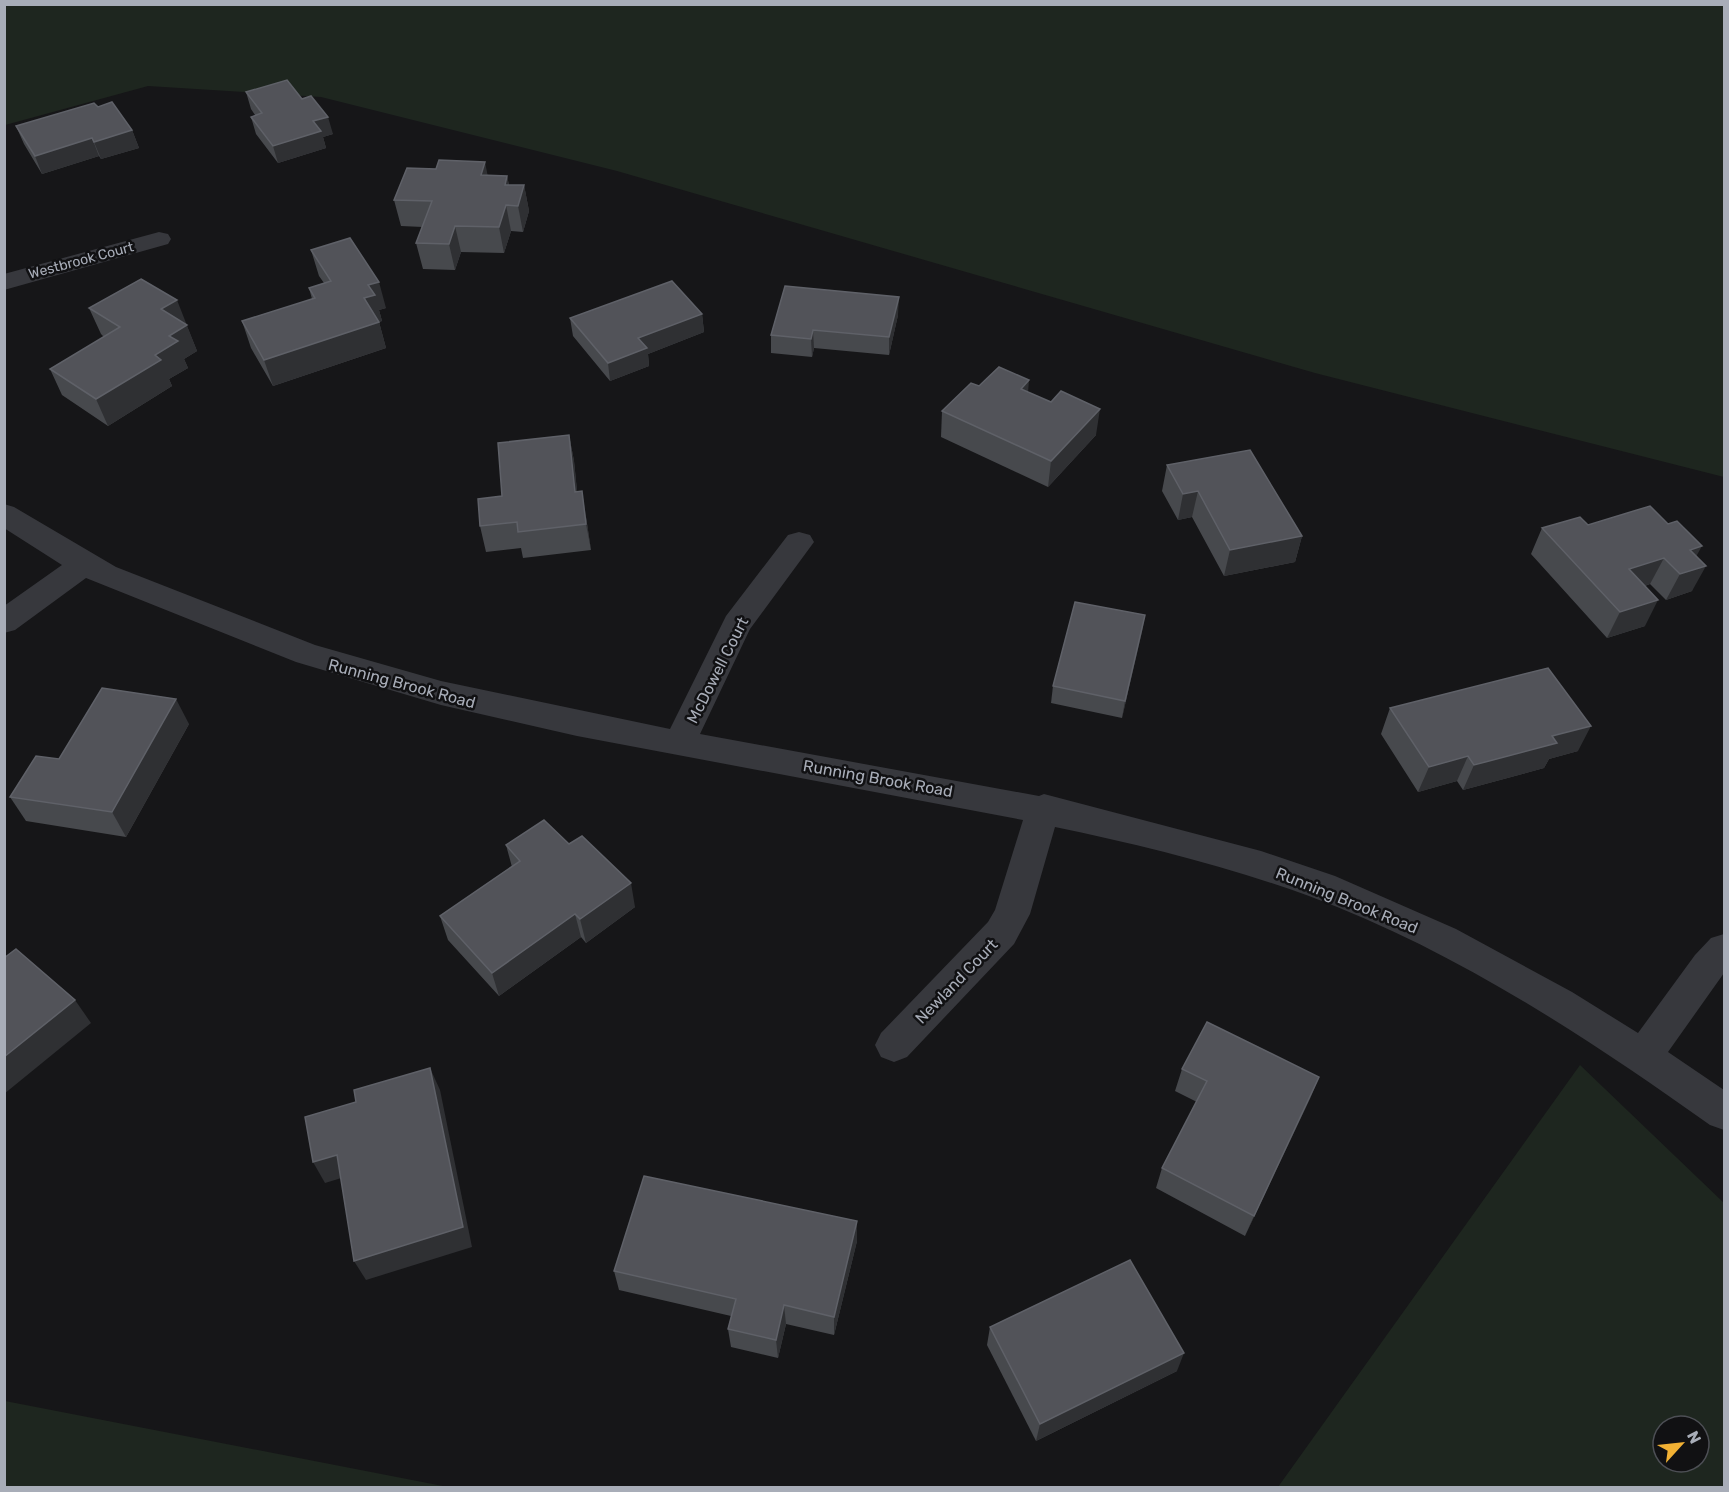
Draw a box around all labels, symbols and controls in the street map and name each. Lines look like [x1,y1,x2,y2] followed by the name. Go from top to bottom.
[27,238,136,283] street label: Westbrook Court
[683,614,752,726] street label: McDowell Court
[326,655,477,712] street label: Running Brook Road
[802,756,954,801] street label: Running Brook Road
[1273,863,1421,938] street label: Running Brook Road
[911,935,1002,1028] street label: Newland Court
[1651,1414,1711,1474] north arrow
[1683,1428,1705,1447] text: N

